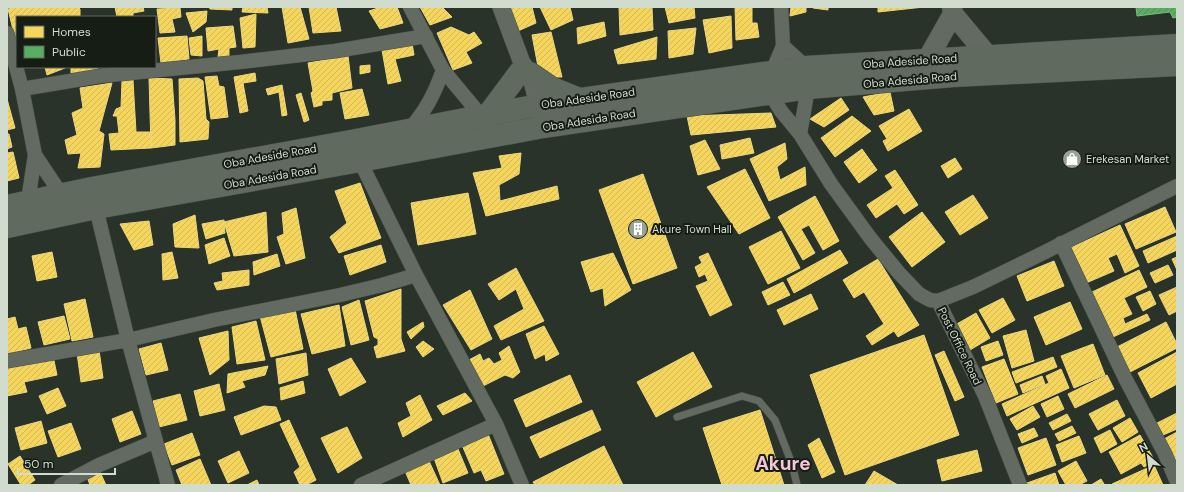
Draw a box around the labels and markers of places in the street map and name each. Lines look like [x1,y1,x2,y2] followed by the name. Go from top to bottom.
[1061,148,1083,170] shop icon: Erekesan Market
[1086,152,1169,166] place label: Erekesan Market
[627,218,649,240] building icon: Akure Town Hall
[652,222,732,236] place label: Akure Town Hall

